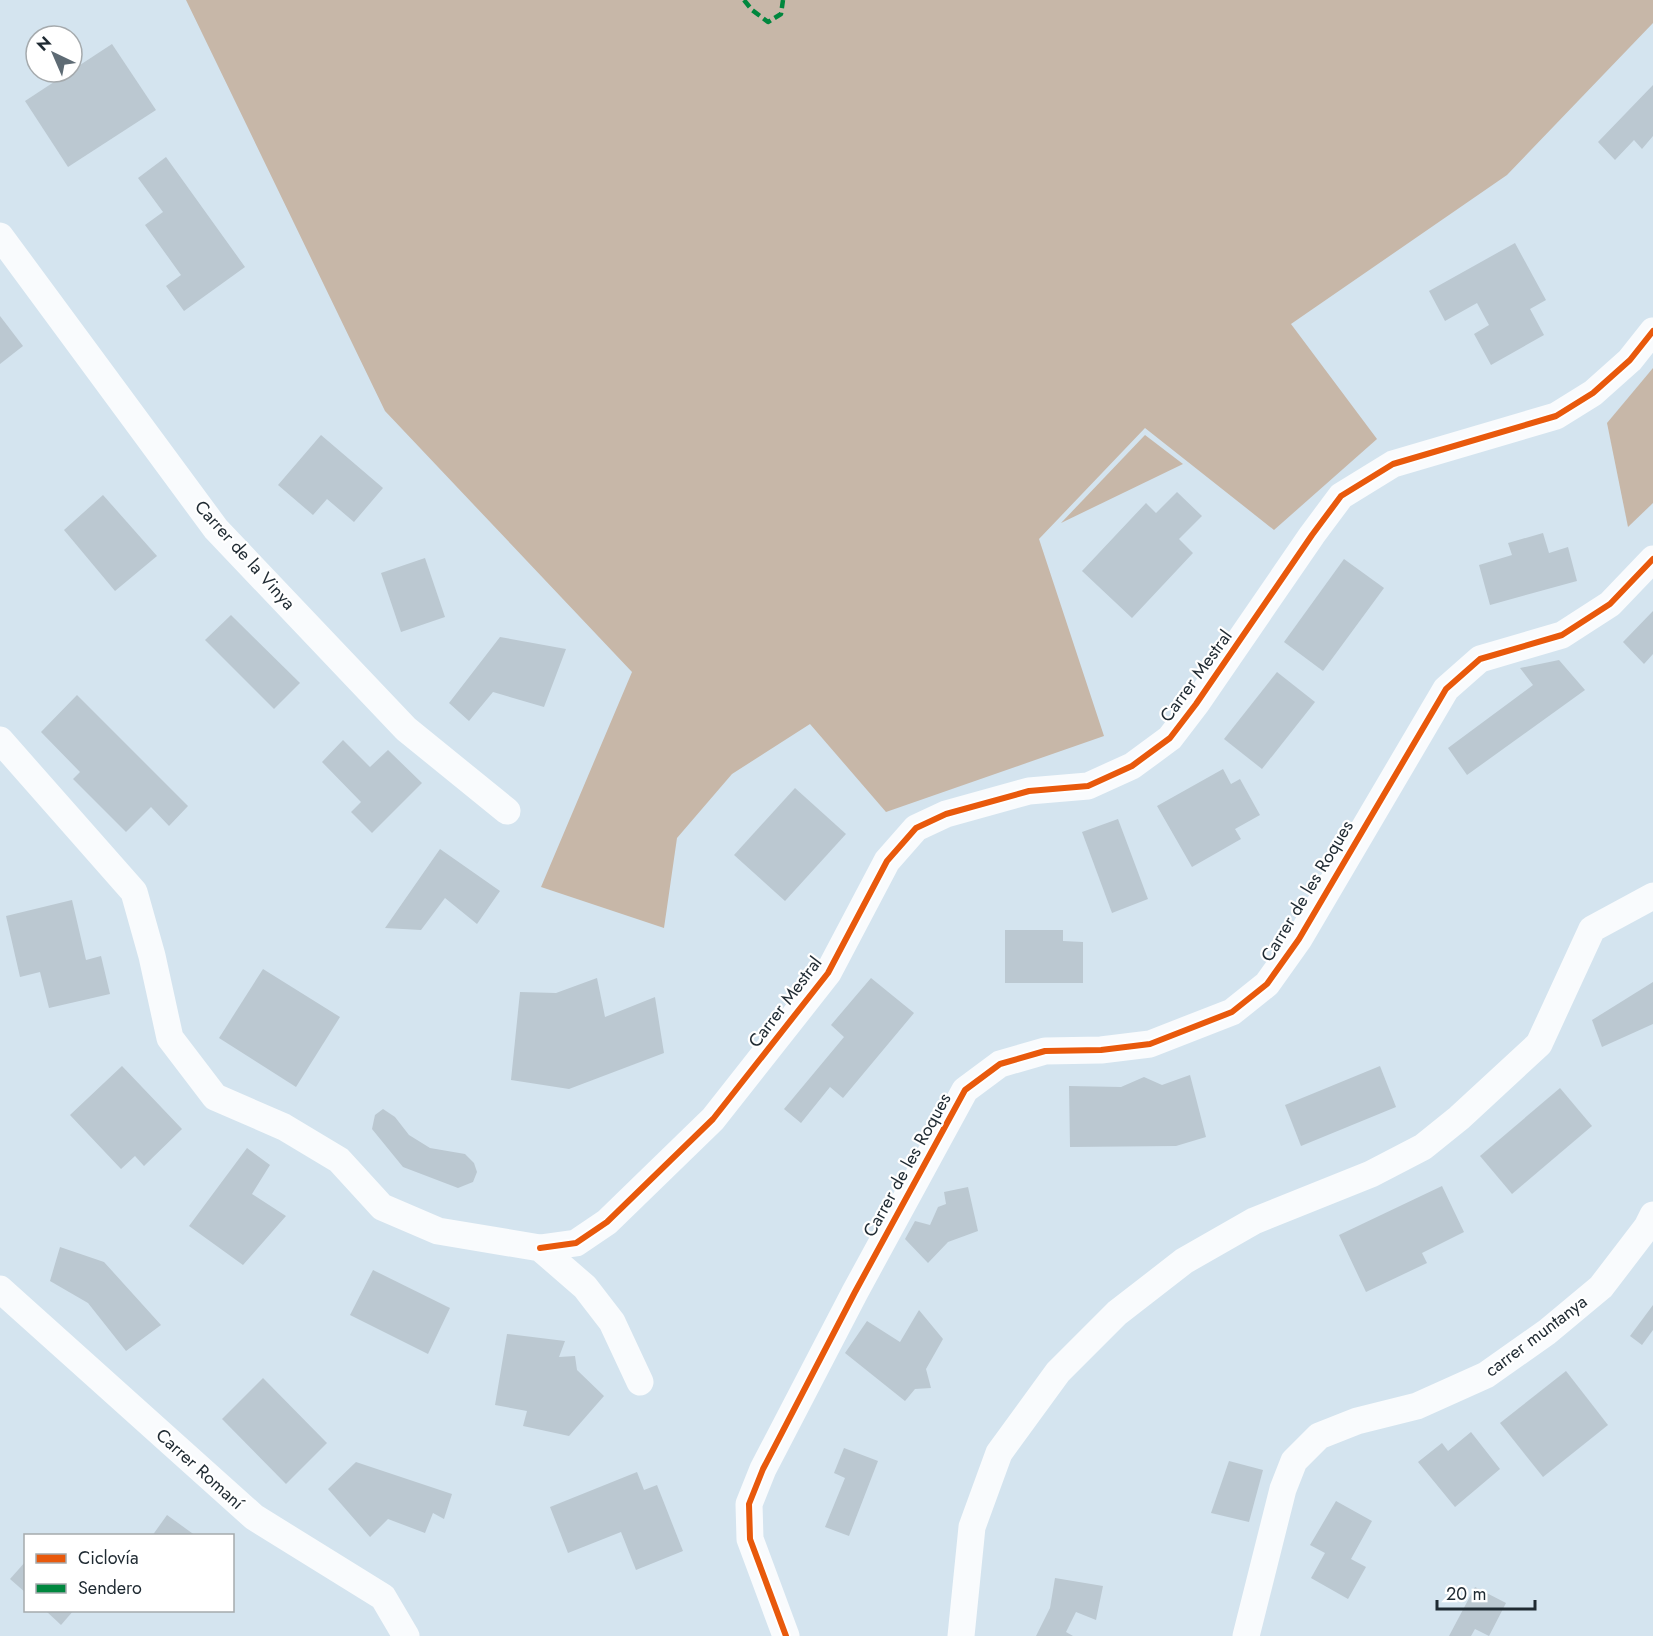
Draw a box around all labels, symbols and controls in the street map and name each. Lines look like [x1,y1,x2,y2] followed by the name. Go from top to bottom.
[24,24,84,84] north arrow
[31,31,56,56] text: N
[189,494,301,616] street label: Carrer de la Vinya
[1154,625,1238,727] street label: Carrer Mestral
[1254,815,1360,967] street label: Carrer de les Roques
[742,951,828,1053] street label: Carrer Mestral
[857,1088,957,1242] street label: Carrer de les Roques
[1479,1289,1593,1383] street label: carrer muntanya
[150,1422,251,1517] street label: Carrer Romaní
[24,1534,234,1612] legend
[78,1545,139,1571] text: Ciclovía
[1437,1573,1534,1611] scale bar
[78,1575,142,1601] text: Sendero
[1446,1581,1486,1607] text: 20 m

